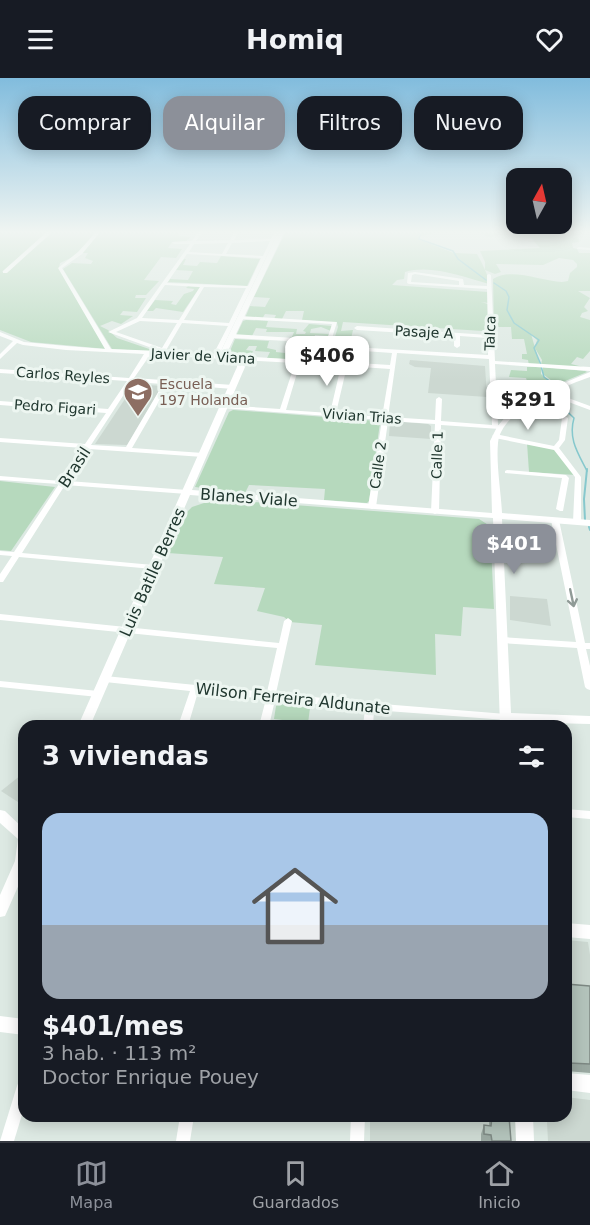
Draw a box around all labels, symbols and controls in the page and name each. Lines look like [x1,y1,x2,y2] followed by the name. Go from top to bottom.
[24,23,57,56] icon: menu
[533,23,566,56] icon: heart
[246,24,344,55] text: Homiq
[18,96,151,150] chip: Comprar
[163,96,285,150] chip: Alquilar
[297,96,402,150] chip: Filtros
[414,96,523,150] chip: Nuevo
[506,168,572,234] north arrow
[506,168,572,234] map controls
[481,315,499,352] street label: Talca
[394,322,454,342] street label: Pasaje A
[291,336,363,387] pin: $406
[299,343,355,367] text: $406
[149,345,256,367] street label: Javier de Viana
[16,364,110,386] street label: Carlos Reyles
[122,376,154,418] school or university icon: Escuela 197 Holanda
[159,376,248,408] place label: Escuela 197 Holanda
[492,380,564,431] pin: $291
[500,387,556,411] text: $291
[14,396,96,418] street label: Pedro Figari
[322,405,402,427] street label: Vivian Trias
[428,431,446,479] street label: Calle 1
[367,440,389,490] street label: Calle 2
[54,443,95,491] street label: Brasil
[200,485,298,510] street label: Blanes Viale
[116,505,189,640] street label: Luis Batlle Berres
[478,524,550,575] pin: $401
[486,531,542,555] text: $401
[566,588,578,607] one-way arrow
[195,679,391,718] street label: Wilson Ferreira Aldunate
[515,740,548,773] icon: filters
[42,741,209,771] text: 3 viviendas
[241,852,349,960] icon: home
[42,1011,184,1041] text: $401/mes
[42,1041,196,1065] text: 3 hab. · 113 m²
[42,1065,259,1089] text: Doctor Enrique Pouey
[70,1157,113,1212] tab: Mapa
[252,1157,339,1212] tab: Guardados
[478,1157,520,1212] tab: Inicio

